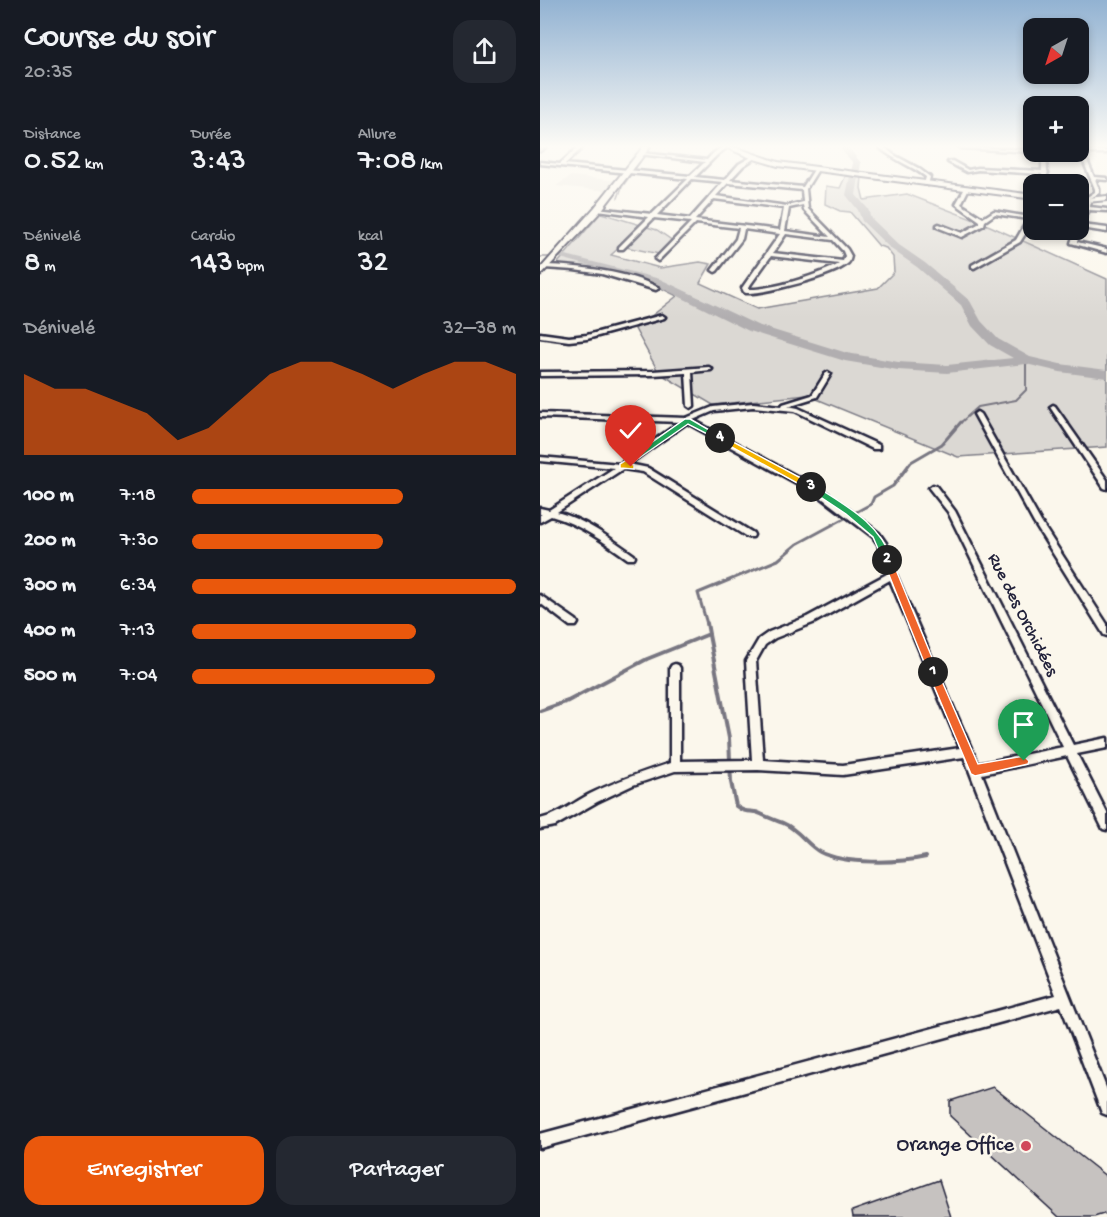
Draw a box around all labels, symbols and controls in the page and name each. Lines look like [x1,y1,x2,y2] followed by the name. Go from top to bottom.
[1023,18,1089,84] north arrow
[1023,18,1089,240] map controls
[24,20,214,58] text: Course du soir
[453,20,516,83] button: share
[24,62,72,85] text: 20:35
[1023,96,1089,162] button: +
[24,126,81,145] text: Distance
[191,126,231,145] text: Durée
[358,126,396,145] text: Allure
[24,145,81,180] text: 0.52
[191,145,246,180] text: 3:43
[358,145,417,180] text: 7:08
[81,156,103,175] text: km
[417,156,443,175] text: /km
[1023,174,1089,240] button: −
[24,228,81,247] text: Dénivelé
[191,228,235,247] text: Cardio
[358,228,383,247] text: kcal
[24,247,40,282] text: 8
[191,247,233,282] text: 143
[358,247,388,282] text: 32
[40,258,56,277] text: m
[233,258,264,277] text: bpm
[24,318,95,341] text: Dénivelé
[443,318,516,341] text: 32–38 m
[605,405,656,467] pin
[614,414,647,447] icon: check
[705,423,735,453] pin: 4
[716,428,724,447] text: 4
[796,472,826,502] pin: 3
[807,477,815,496] text: 3
[24,485,74,508] text: 100 m
[120,485,156,508] text: 7:18
[24,530,75,553] text: 200 m
[120,530,158,553] text: 7:30
[872,545,902,575] pin: 2
[883,550,891,569] text: 2
[982,550,1063,681] street label: Rue des Orchidées
[24,575,76,598] text: 300 m
[120,575,156,598] text: 6:34
[24,620,75,643] text: 400 m
[120,620,155,643] text: 7:13
[918,657,948,687] pin: 1
[930,662,936,681] text: 1
[24,665,76,688] text: 500 m
[120,665,158,688] text: 7:04
[998,699,1049,761] pin
[1007,708,1040,741] icon: arrive
[897,1134,1015,1159] place label: Orange Office
[24,1136,264,1205] button: Enregistrer
[276,1136,516,1205] button: Partager
[1019,1139,1033,1153] marker: Orange Office

